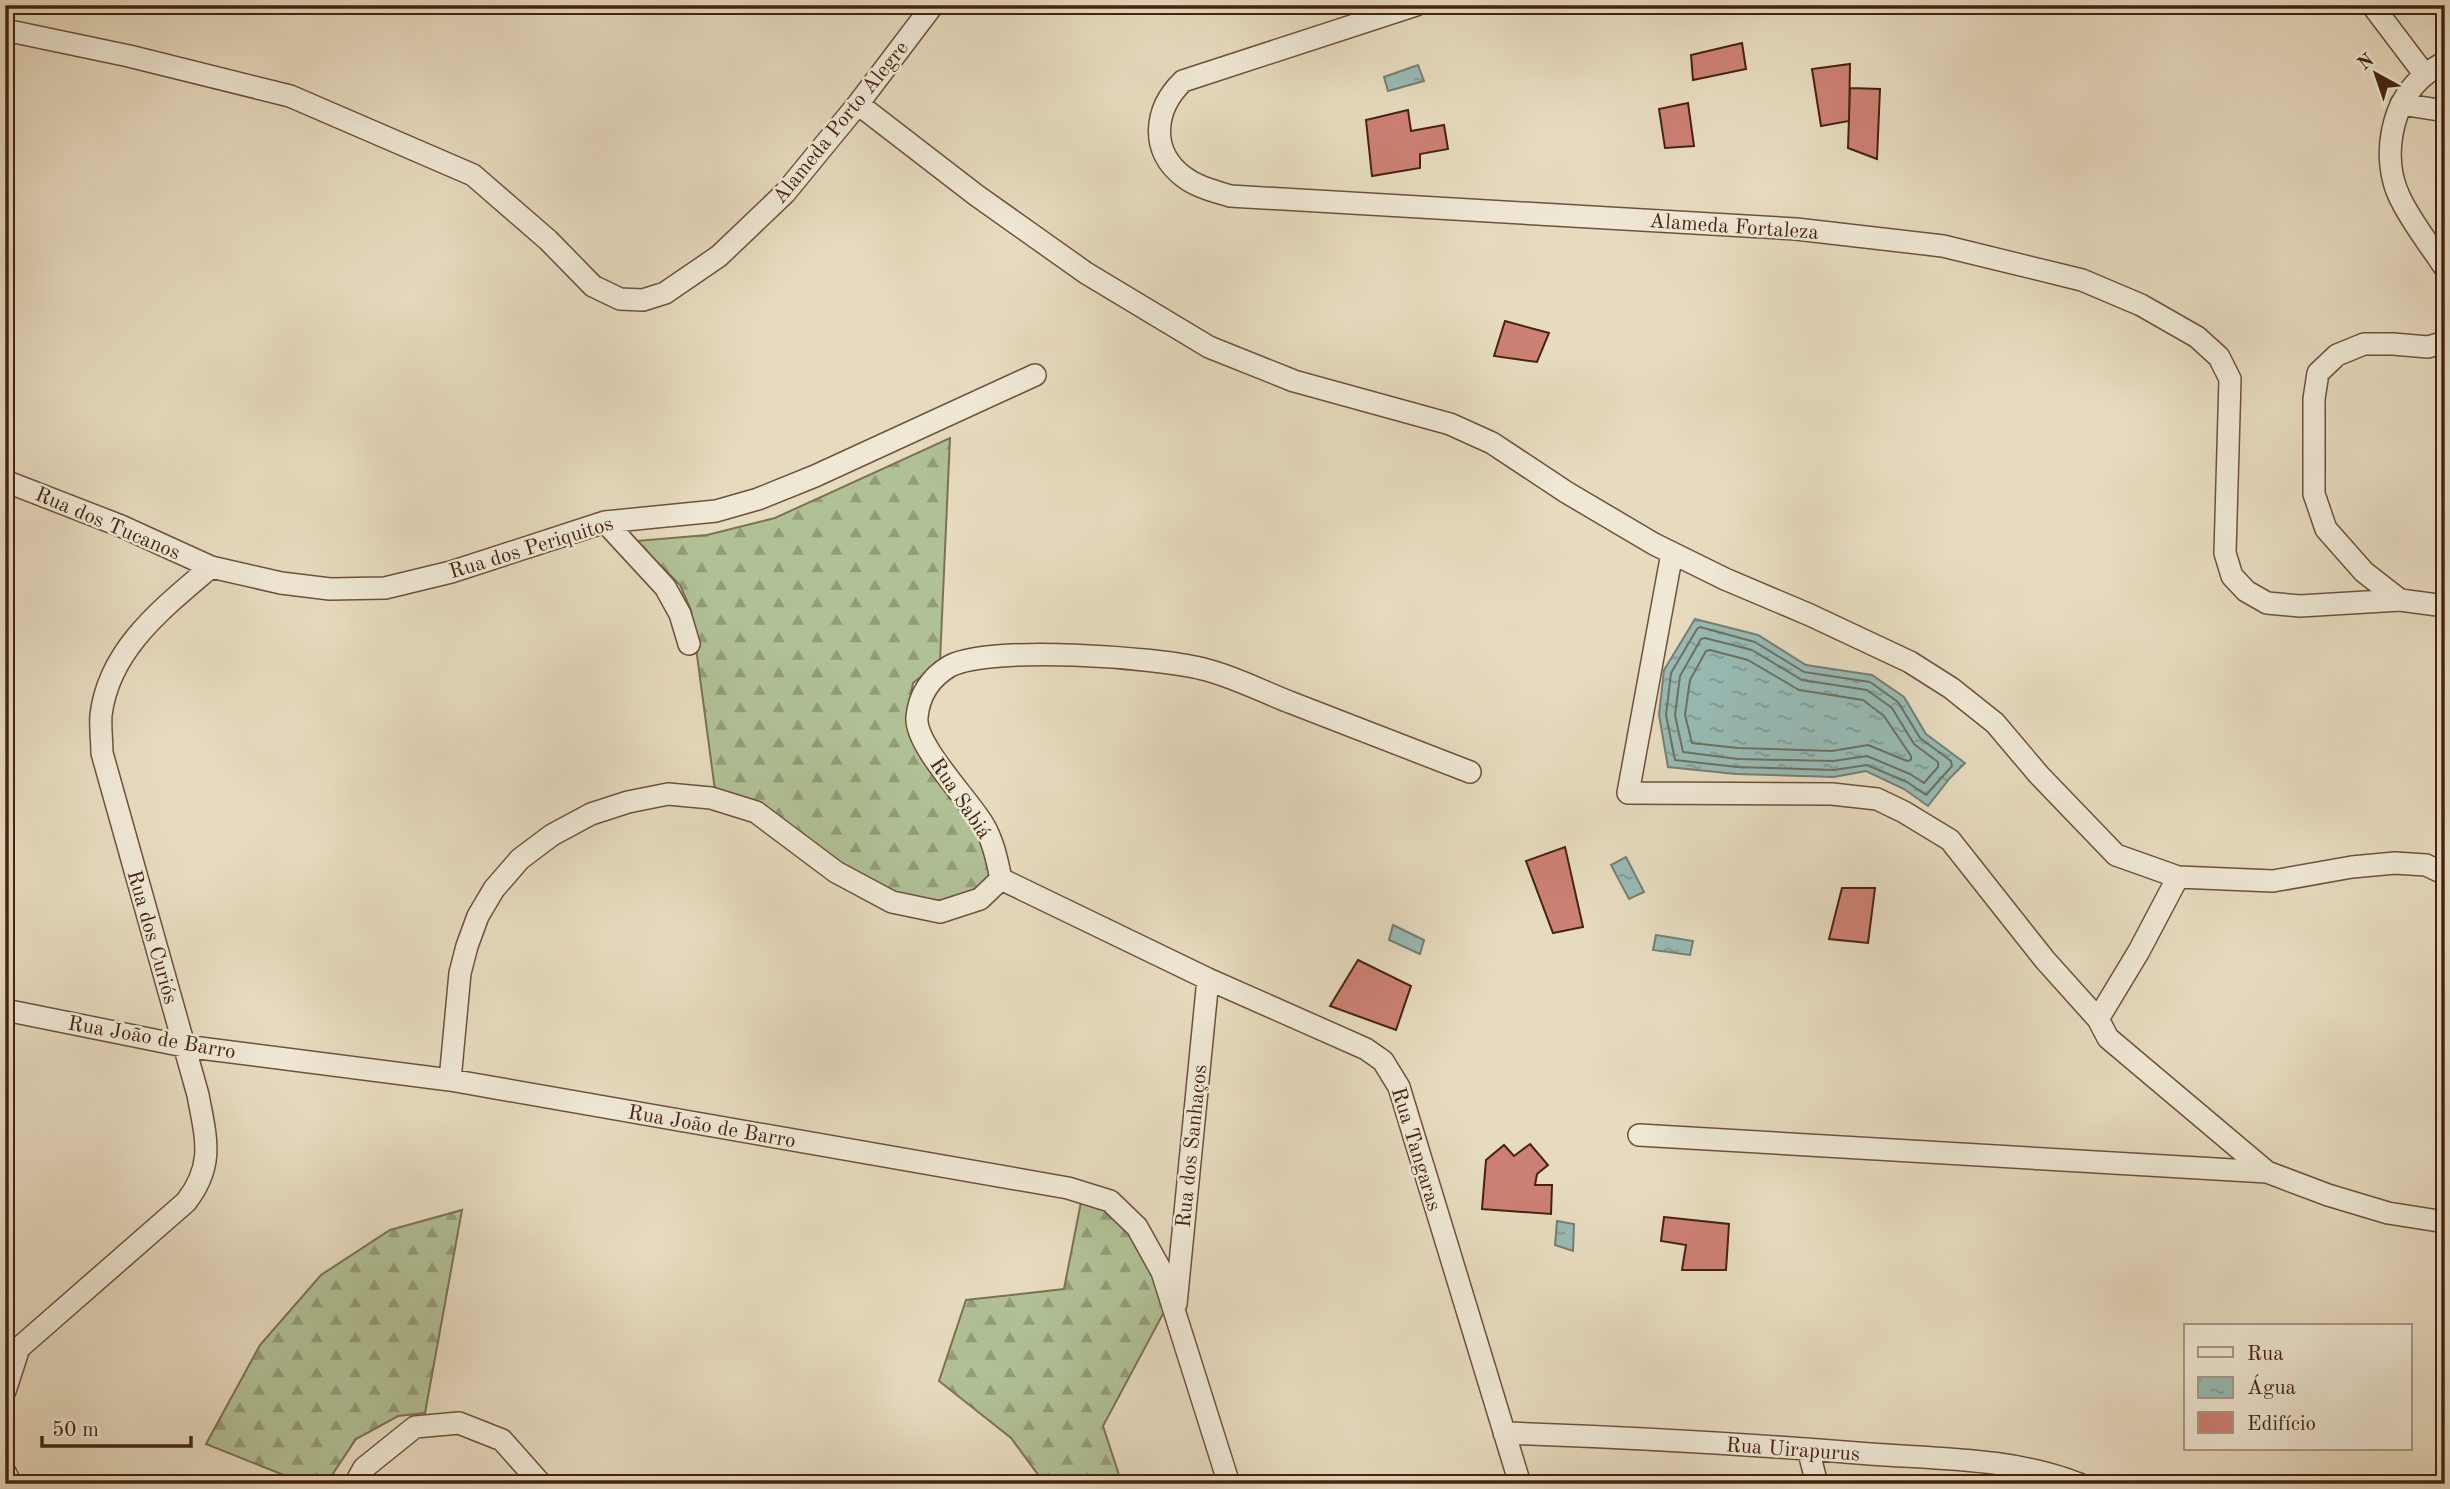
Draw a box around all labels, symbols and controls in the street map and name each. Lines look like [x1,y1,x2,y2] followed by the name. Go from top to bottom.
[769,38,913,208] street label: Alameda Porto Alegre
[2342,38,2412,108] north arrow
[2355,51,2379,75] text: N
[1648,211,1819,244] street label: Alameda Fortaleza
[32,484,183,564] street label: Rua dos Tucanos
[447,513,616,583] street label: Rua dos Periquitos
[925,755,994,843] street label: Rua Sabiá
[122,868,181,1007] street label: Rua dos Curiós
[66,1013,237,1064] street label: Rua João de Barro
[1173,1063,1212,1229] street label: Rua dos Sanhaços
[1387,1085,1444,1214] street label: Rua Tangaras
[626,1102,797,1153] street label: Rua João de Barro
[2184,1324,2412,1450] legend
[2247,1344,2284,1365] text: Rua
[2247,1374,2296,1399] text: Água
[42,1405,191,1449] scale bar
[2247,1414,2316,1435] text: Edifício
[52,1420,99,1441] text: 50 m
[1725,1435,1861,1466] street label: Rua Uirapurus

